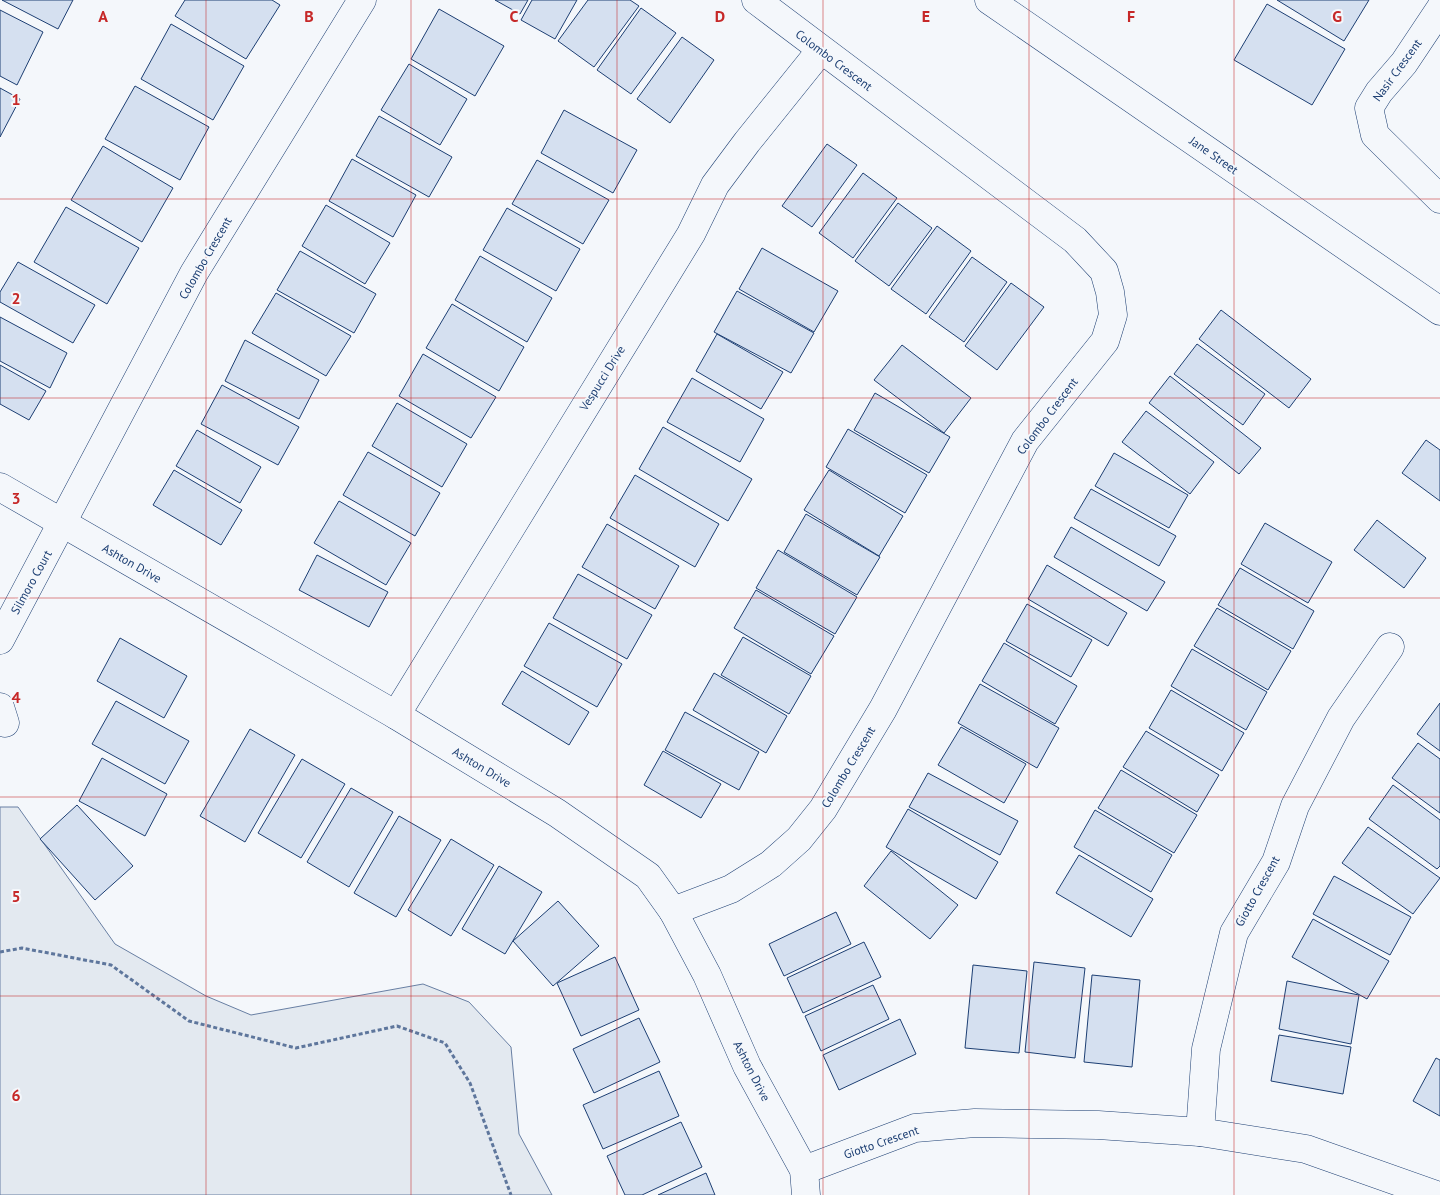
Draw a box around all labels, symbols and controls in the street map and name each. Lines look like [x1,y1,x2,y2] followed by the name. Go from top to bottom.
[98,6,108,26] text: A
[304,6,314,26] text: B
[510,6,519,26] text: C
[715,6,725,26] text: D
[922,6,930,26] text: E
[1127,6,1135,26] text: F
[1332,6,1342,26] text: G
[793,26,875,94] street label: Colombo Crescent
[1369,36,1425,104] street label: Nasir Crescent
[11,89,21,109] text: 1
[1186,132,1241,177] street label: Jane Street
[175,214,235,302] street label: Colombo Crescent
[11,288,21,308] text: 2
[575,343,628,414] street label: Vespucci Drive
[1013,375,1081,457] street label: Colombo Crescent
[11,488,21,508] text: 3
[100,540,164,586] street label: Ashton Drive
[7,547,55,617] street label: Silmoro Court
[11,687,21,707] text: 4
[818,724,878,810] street label: Colombo Crescent
[450,744,514,790] street label: Ashton Drive
[1231,853,1283,929] street label: Giotto Crescent
[11,886,21,906] text: 5
[730,1038,774,1104] street label: Ashton Drive
[11,1085,21,1105] text: 6
[842,1122,920,1162] street label: Giotto Crescent

